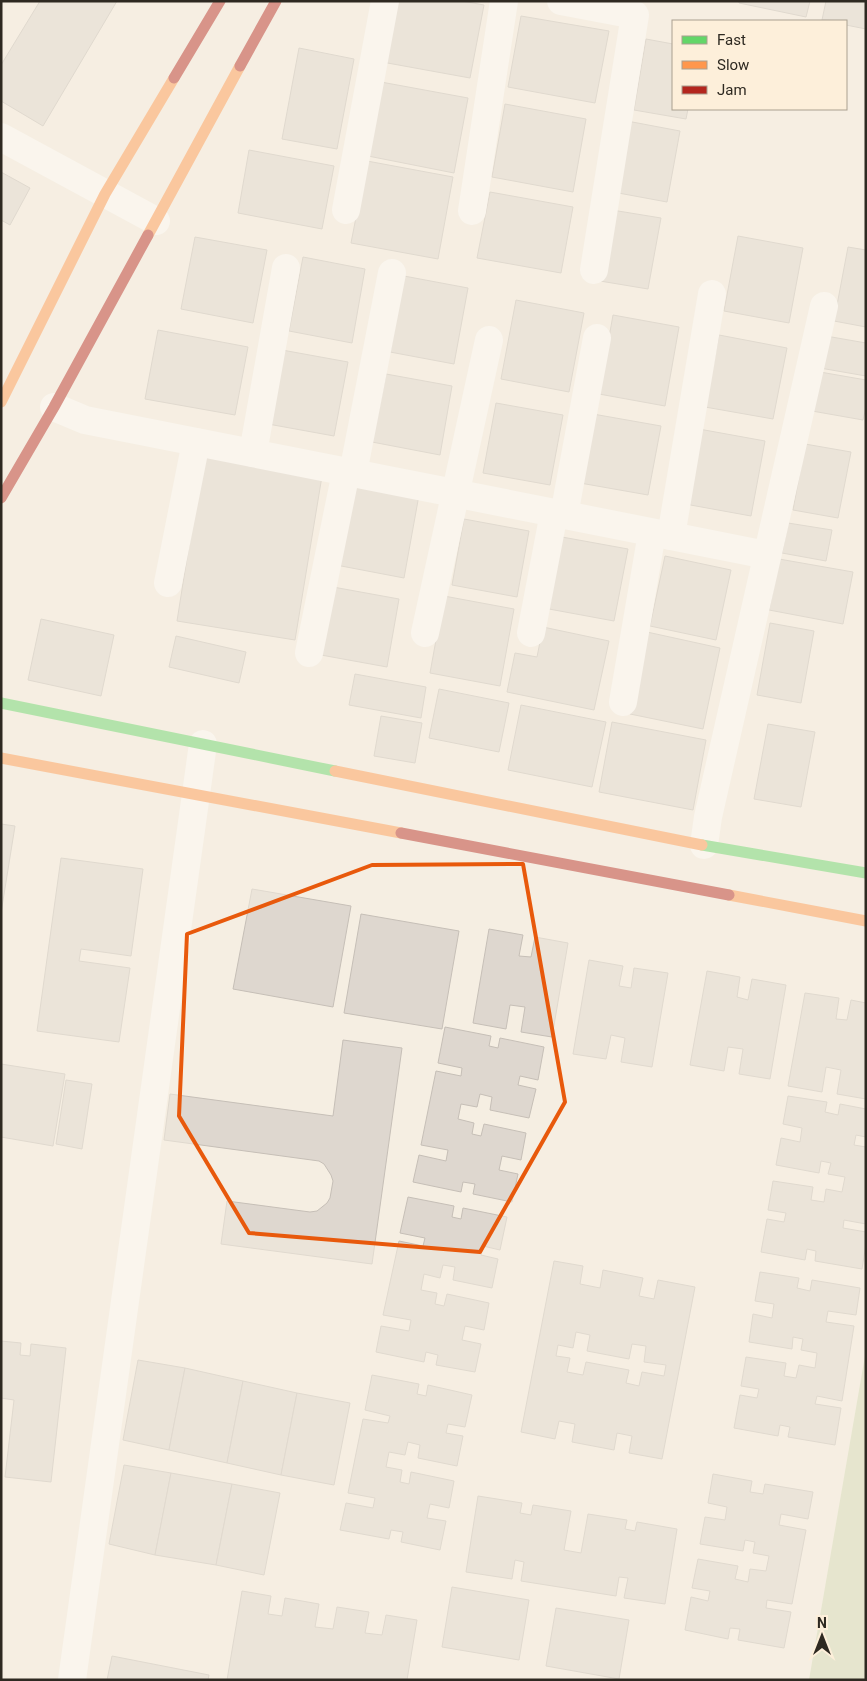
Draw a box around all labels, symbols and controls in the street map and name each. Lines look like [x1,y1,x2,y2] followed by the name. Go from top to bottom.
[672,20,847,110] legend
[717,31,746,49] text: Fast
[717,56,749,74] text: Slow
[717,81,747,99] text: Jam
[797,1611,847,1661] north arrow
[817,1615,827,1631] text: N

